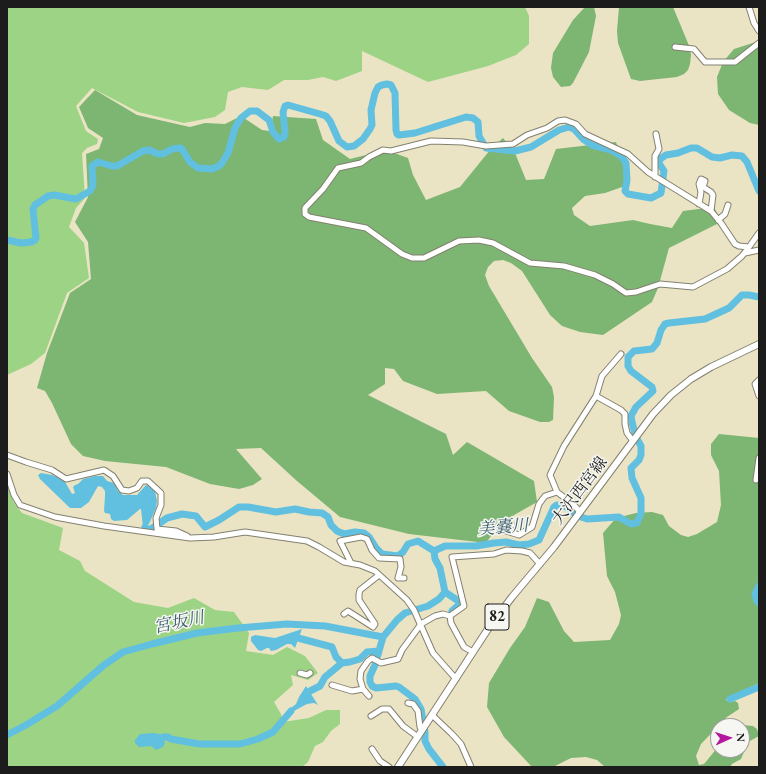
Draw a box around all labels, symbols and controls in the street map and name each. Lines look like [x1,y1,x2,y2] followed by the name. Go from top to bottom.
[548,453,612,529] street label: 大沢西宮線
[477,516,529,540] water label: 美嚢川
[485,604,509,630] road number: 82
[152,608,206,638] water label: 宮坂川
[710,718,750,758] north arrow
[734,733,748,742] text: N

